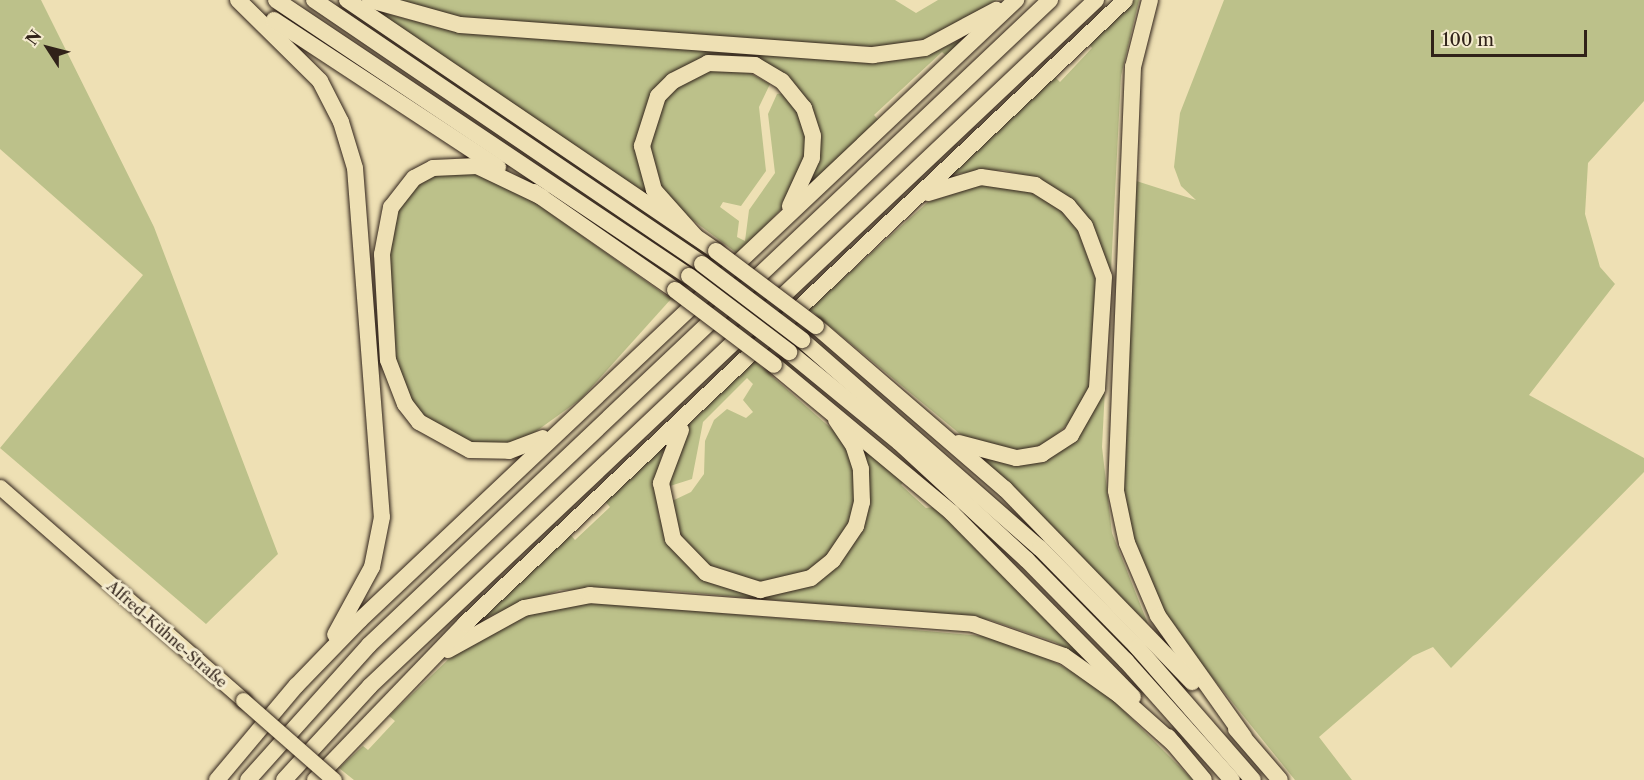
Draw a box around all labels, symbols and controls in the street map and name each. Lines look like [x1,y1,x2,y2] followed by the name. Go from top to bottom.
[18,18,78,78] north arrow
[1434,18,1590,56] scale bar
[21,26,46,49] text: N
[1442,29,1494,51] text: 100 m
[103,577,231,691] street label: Alfred-Kühne-Straße

